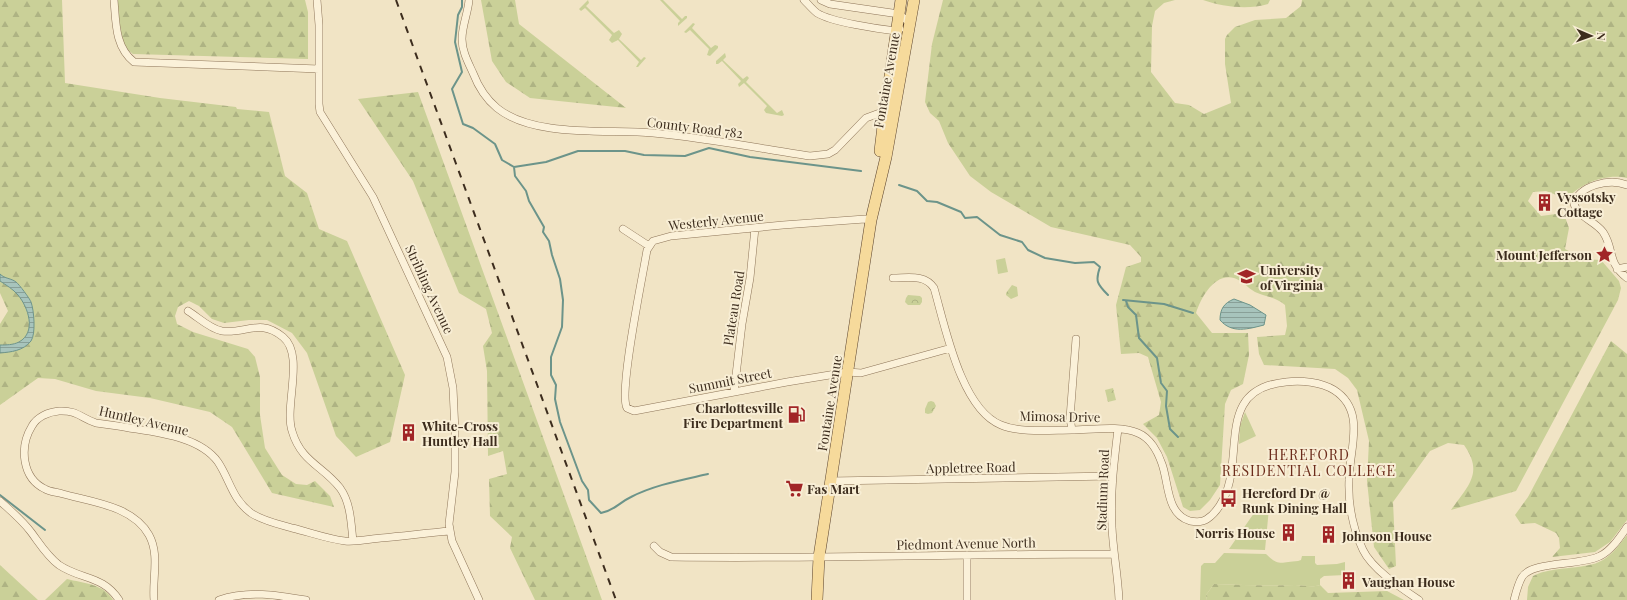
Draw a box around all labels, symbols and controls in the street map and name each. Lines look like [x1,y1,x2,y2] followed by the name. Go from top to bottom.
[1571,16,1611,56] north arrow
[869,30,903,129] street label: Fontaine Avenue
[1594,32,1609,41] text: N
[646,113,744,141] street label: County Road 782
[1556,188,1616,220] place label: Vyssotsky Cottage
[1534,193,1554,213] building icon: Vyssotsky Cottage
[667,207,765,234] street label: Westerly Avenue
[402,242,458,337] street label: Stribling Avenue
[1595,244,1615,264] place icon: Mount Jefferson
[1496,246,1592,263] place label: Mount Jefferson
[1260,261,1323,293] place label: University of Virginia
[1237,266,1257,286] school or university icon: University of Virginia
[719,269,747,347] street label: Plateau Road
[813,353,845,452] street label: Fontaine Avenue
[687,364,773,396] street label: Summit Street
[683,399,783,431] place label: Charlottesville Fire Department
[97,401,191,439] street label: Huntley Avenue
[786,404,806,424] fuel station icon: Charlottesville Fire Department
[1019,407,1101,425] street label: Mimosa Drive
[421,417,498,449] place label: White-Cross Huntley Hall
[399,422,419,442] building icon: White-Cross Huntley Hall
[1222,445,1396,480] district label: HEREFORD RESIDENTIAL COLLEGE
[1092,449,1112,531] street label: Stadium Road
[925,458,1016,476] street label: Appletree Road
[784,478,804,498] supermarket icon: Fas Mart
[807,480,860,497] place label: Fas Mart
[1242,484,1347,516] place label: Hereford Dr @ Runk Dining Hall
[1219,489,1239,509] bus stop icon: Hereford Dr @ Runk Dining Hall
[1278,522,1298,542] building icon: Norris House
[1195,524,1275,541] place label: Norris House
[1319,525,1339,545] building icon: Johnson House
[1341,527,1432,544] place label: Johnson House
[896,533,1036,553] street label: Piedmont Avenue North
[1339,571,1359,591] building icon: Vaughan House
[1361,573,1456,590] place label: Vaughan House

